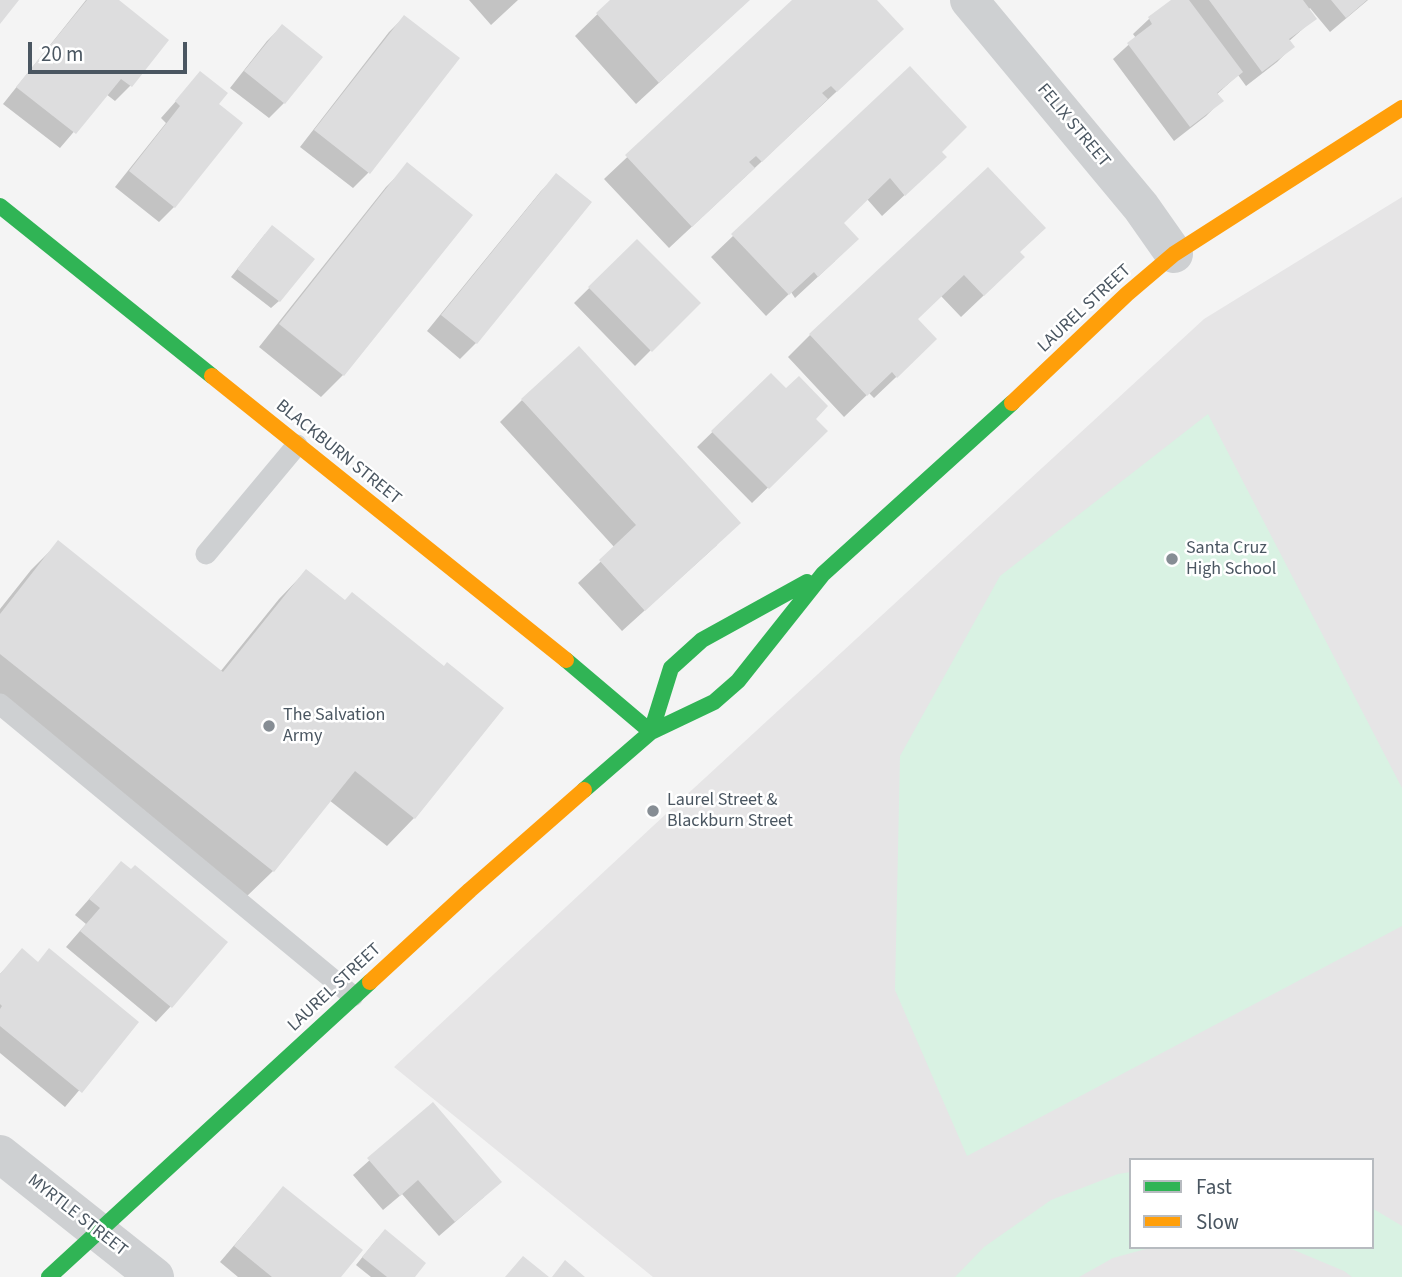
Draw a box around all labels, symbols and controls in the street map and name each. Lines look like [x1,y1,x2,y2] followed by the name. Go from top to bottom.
[32,28,191,72] scale bar
[41,39,83,69] text: 20 m
[1032,80,1114,172] street label: FELIX STREET
[1034,260,1136,358] street label: LAUREL STREET
[271,396,405,510] street label: BLACKBURN STREET
[1186,538,1276,580] place label: Santa Cruz High School
[1164,551,1180,567] marker: Santa Cruz High School
[283,705,385,748] place label: The Salvation Army
[261,718,277,734] marker: The Salvation Army
[667,790,793,832] place label: Laurel Street & Blackburn Street
[645,803,661,819] marker: Laurel Street & Blackburn Street
[284,939,386,1037] street label: LAUREL STREET
[1129,1158,1374,1249] legend
[23,1170,131,1262] street label: MYRTLE STREET
[1196,1172,1232,1202] text: Fast
[1196,1207,1239,1237] text: Slow

